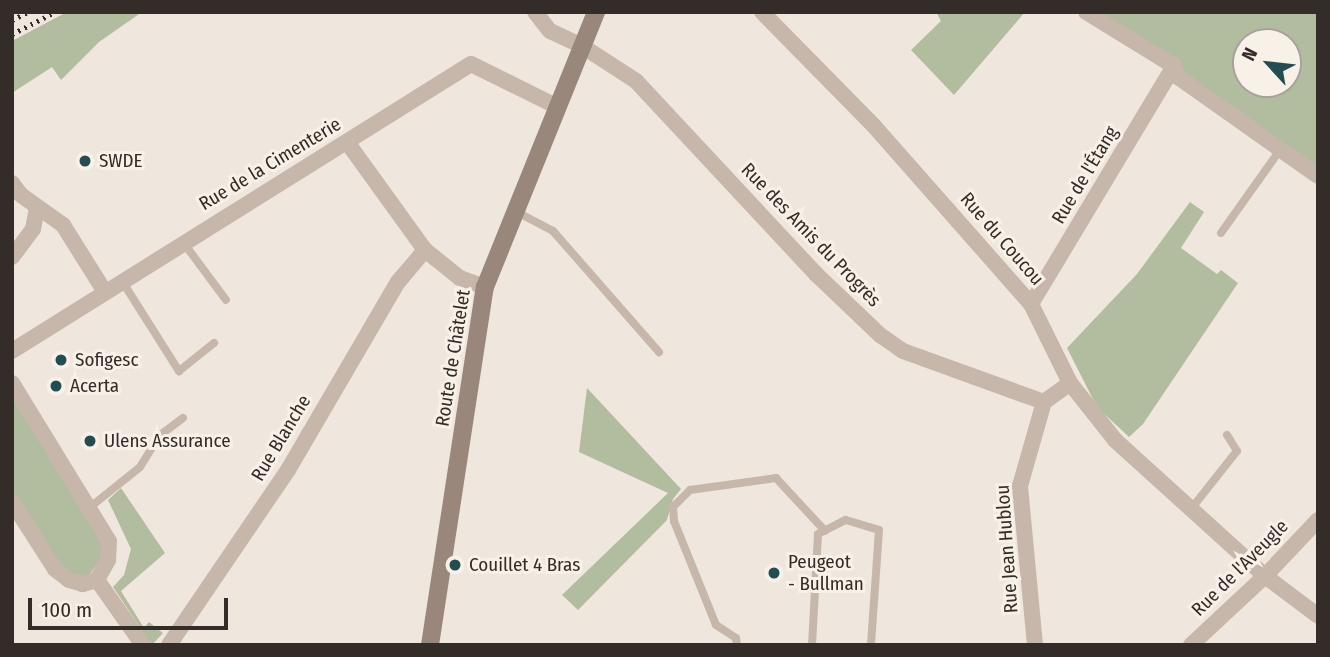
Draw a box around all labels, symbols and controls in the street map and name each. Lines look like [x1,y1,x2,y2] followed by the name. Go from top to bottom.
[1232,28,1302,98] north arrow
[1237,44,1262,64] text: N
[195,113,345,215] street label: Rue de la Cimenterie
[1047,122,1123,228] street label: Rue de l'Étang
[99,150,142,172] place label: SWDE
[77,153,93,169] marker: SWDE
[736,158,886,312] street label: Rue des Amis du Progrès
[955,188,1049,290] street label: Rue du Coucou
[431,288,475,428] street label: Route de Châtelet
[75,349,139,371] place label: Sofigesc
[53,352,69,368] marker: Sofigesc
[70,375,119,397] place label: Acerta
[48,378,64,394] marker: Acerta
[246,391,316,485] street label: Rue Blanche
[104,430,231,452] place label: Ulens Assurance
[82,433,98,449] marker: Ulens Assurance
[991,484,1023,614] street label: Rue Jean Hublou
[1187,515,1293,621] street label: Rue de l'Aveugle
[788,551,864,595] place label: Peugeot - Bullman
[469,554,580,576] place label: Couillet 4 Bras
[447,557,463,573] marker: Couillet 4 Bras
[766,565,782,581] marker: Peugeot - Bullman
[32,584,231,628] scale bar
[41,597,92,623] text: 100 m

